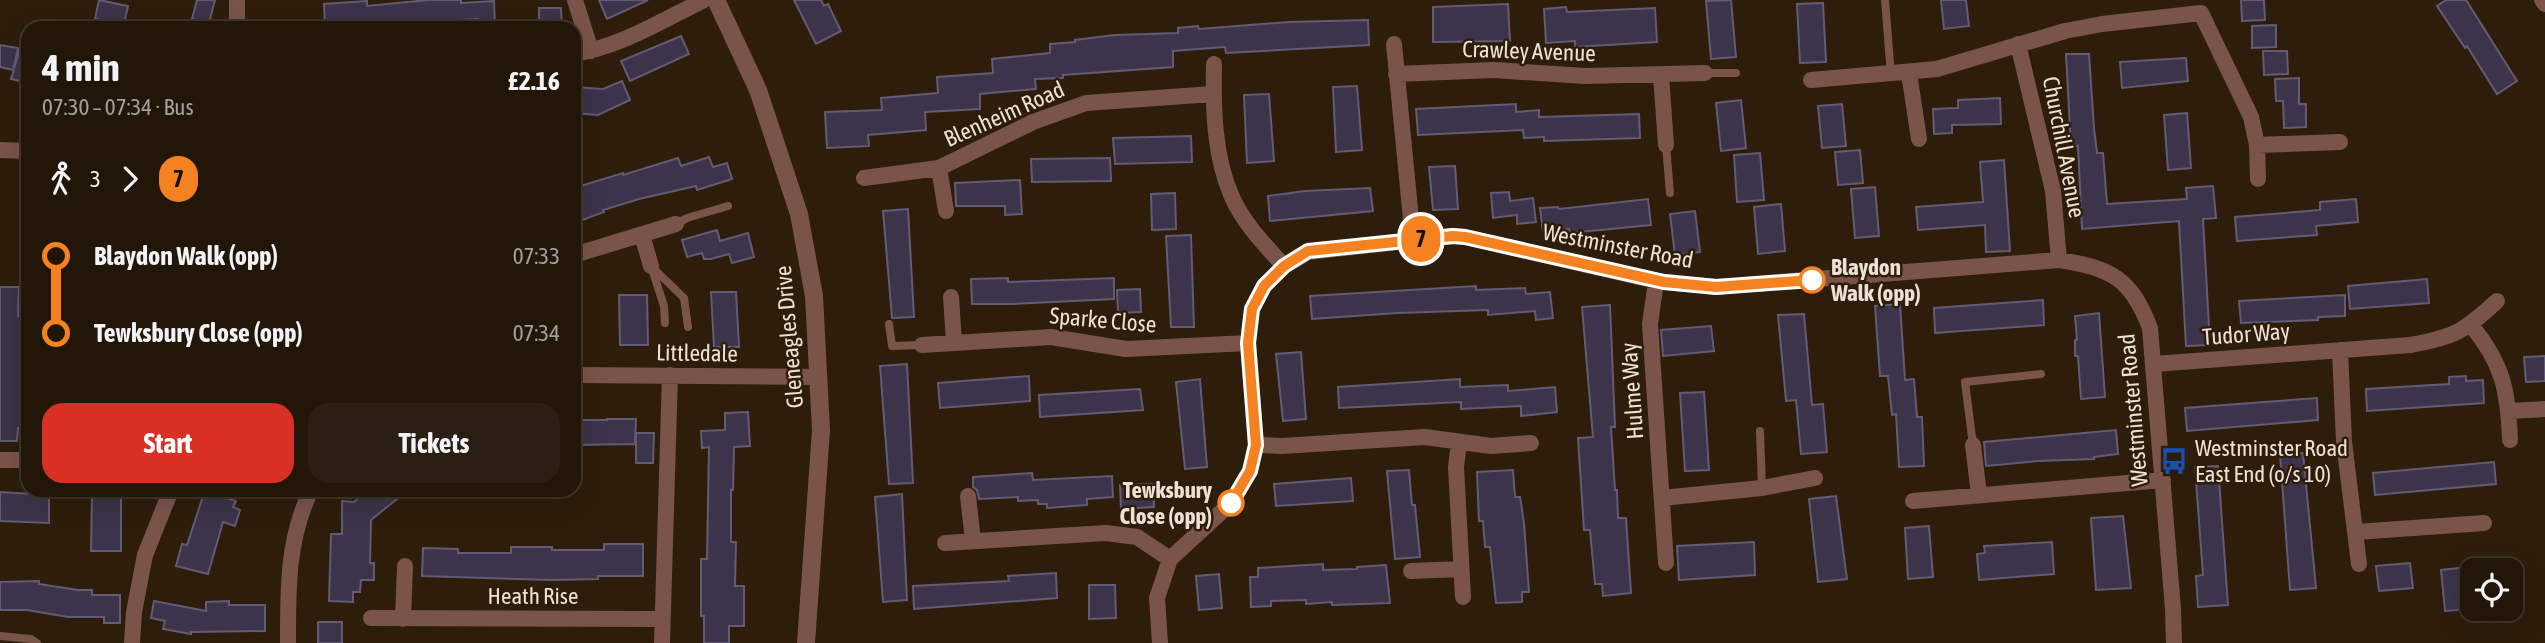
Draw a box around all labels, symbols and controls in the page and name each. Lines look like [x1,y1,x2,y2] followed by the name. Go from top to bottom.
[1462,36,1596,66] street label: Crawley Avenue
[42,46,120,89] text: 4 min
[508,66,560,96] text: £2.16
[2038,74,2090,220] street label: Churchill Avenue
[940,76,1068,152] street label: Blenheim Road
[42,94,194,120] text: 07:30 – 07:34 · Bus
[42,160,80,198] icon: walk
[111,160,149,198] icon: forward
[173,165,184,192] text: 7
[90,166,101,192] text: 3
[1398,216,1444,262] line badge: 7
[1540,219,1696,273] street label: Westminster Road
[1415,225,1427,252] text: 7
[94,241,278,271] text: Blaydon Walk (opp)
[513,243,560,269] text: 07:33
[1830,254,1921,306] place label: Blaydon Walk (opp)
[770,265,808,409] street label: Gleneagles Drive
[1799,267,1825,293] marker: Blaydon Walk (opp)
[1049,302,1157,338] street label: Sparke Close
[94,318,303,348] text: Tewksbury Close (opp)
[2201,318,2291,350] street label: Tudor Way
[513,320,560,346] text: 07:34
[2113,333,2153,487] street label: Westminster Road
[656,339,738,367] street label: Littledale
[1616,342,1648,440] street label: Hulme Way
[42,403,294,483] button: Start
[308,403,560,483] button: Tickets
[2195,435,2348,487] place label: Westminster Road East End (o/s 10)
[2159,446,2189,476] bus stop icon: Westminster Road East End (o/s 10)
[1120,477,1213,529] place label: Tewksbury Close (opp)
[1218,490,1244,516] marker: Tewksbury Close (opp)
[2460,558,2523,621] map controls
[2460,558,2523,621] button: locate
[488,583,578,609] street label: Heath Rise

